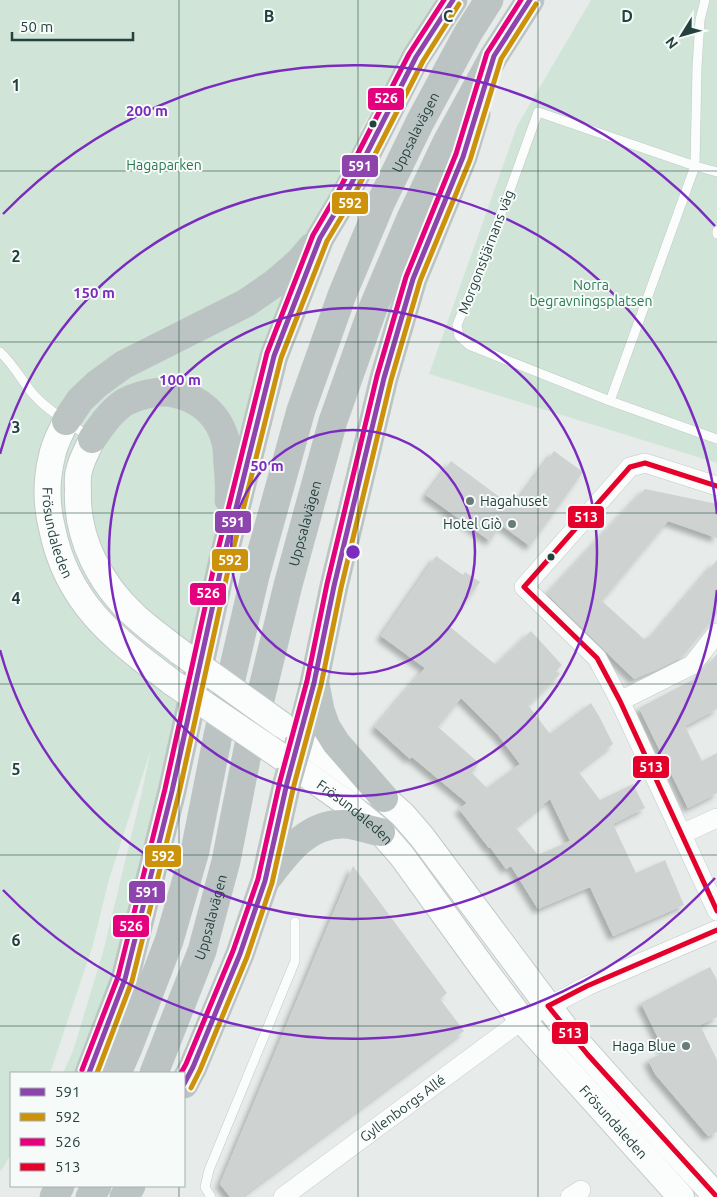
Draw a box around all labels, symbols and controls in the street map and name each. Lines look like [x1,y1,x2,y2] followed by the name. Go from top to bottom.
[264,7,274,25] text: B
[443,7,453,25] text: C
[621,7,633,25] text: D
[12,10,134,42] scale bar
[657,10,707,60] north arrow
[20,18,53,35] text: 50 m
[662,34,681,52] text: N
[11,76,21,94] text: 1
[367,87,405,111] line badge: 526
[389,89,443,175] street label: Uppsalavägen
[374,90,398,106] text: 526
[126,102,168,119] text: 200 m
[368,119,378,129] unlabelled marker
[341,154,379,178] line badge: 591
[126,157,202,173] park label: Hagaparken
[348,158,372,174] text: 591
[455,188,517,316] street label: Morgonstjärnans väg
[331,191,369,215] line badge: 592
[338,195,362,211] text: 592
[11,247,21,265] text: 2
[529,277,653,309] park label: Norra begravningsplatsen
[73,284,115,301] text: 150 m
[159,371,201,388] text: 100 m
[11,418,21,436] text: 3
[250,457,284,474] text: 50 m
[286,479,324,568] street label: Uppsalavägen
[39,487,76,581] street label: Frösundaleden
[480,493,548,509] place label: Hagahuset
[464,495,476,507] marker: Hagahuset
[567,505,605,529] line badge: 513
[574,509,598,525] text: 513
[214,510,252,534] line badge: 591
[221,514,245,530] text: 591
[443,516,502,532] place label: Hotel Giò
[506,518,518,530] marker: Hotel Giò
[344,543,362,561] centre of rings
[211,548,249,572] line badge: 592
[218,552,242,568] text: 592
[546,552,556,562] unlabelled marker
[189,582,227,606] line badge: 526
[196,585,220,601] text: 526
[11,589,21,607] text: 4
[632,755,670,779] line badge: 513
[639,759,663,775] text: 513
[11,760,21,778] text: 5
[314,776,396,848] street label: Frösundaleden
[144,844,182,868] line badge: 592
[151,848,175,864] text: 592
[191,873,230,962] street label: Uppsalavägen
[128,880,166,904] line badge: 591
[135,884,159,900] text: 591
[112,914,150,938] line badge: 526
[119,918,143,934] text: 526
[11,931,21,949] text: 6
[551,1021,589,1045] line badge: 513
[558,1025,582,1041] text: 513
[612,1038,676,1054] place label: Haga Blue
[680,1040,692,1052] marker: Haga Blue
[357,1071,449,1145] street label: Gyllenborgs Allé
[10,1072,185,1187] legend
[576,1082,651,1162] street label: Frösundaleden
[55,1083,80,1100] text: 591
[55,1108,80,1125] text: 592
[55,1133,80,1150] text: 526
[55,1158,80,1175] text: 513

